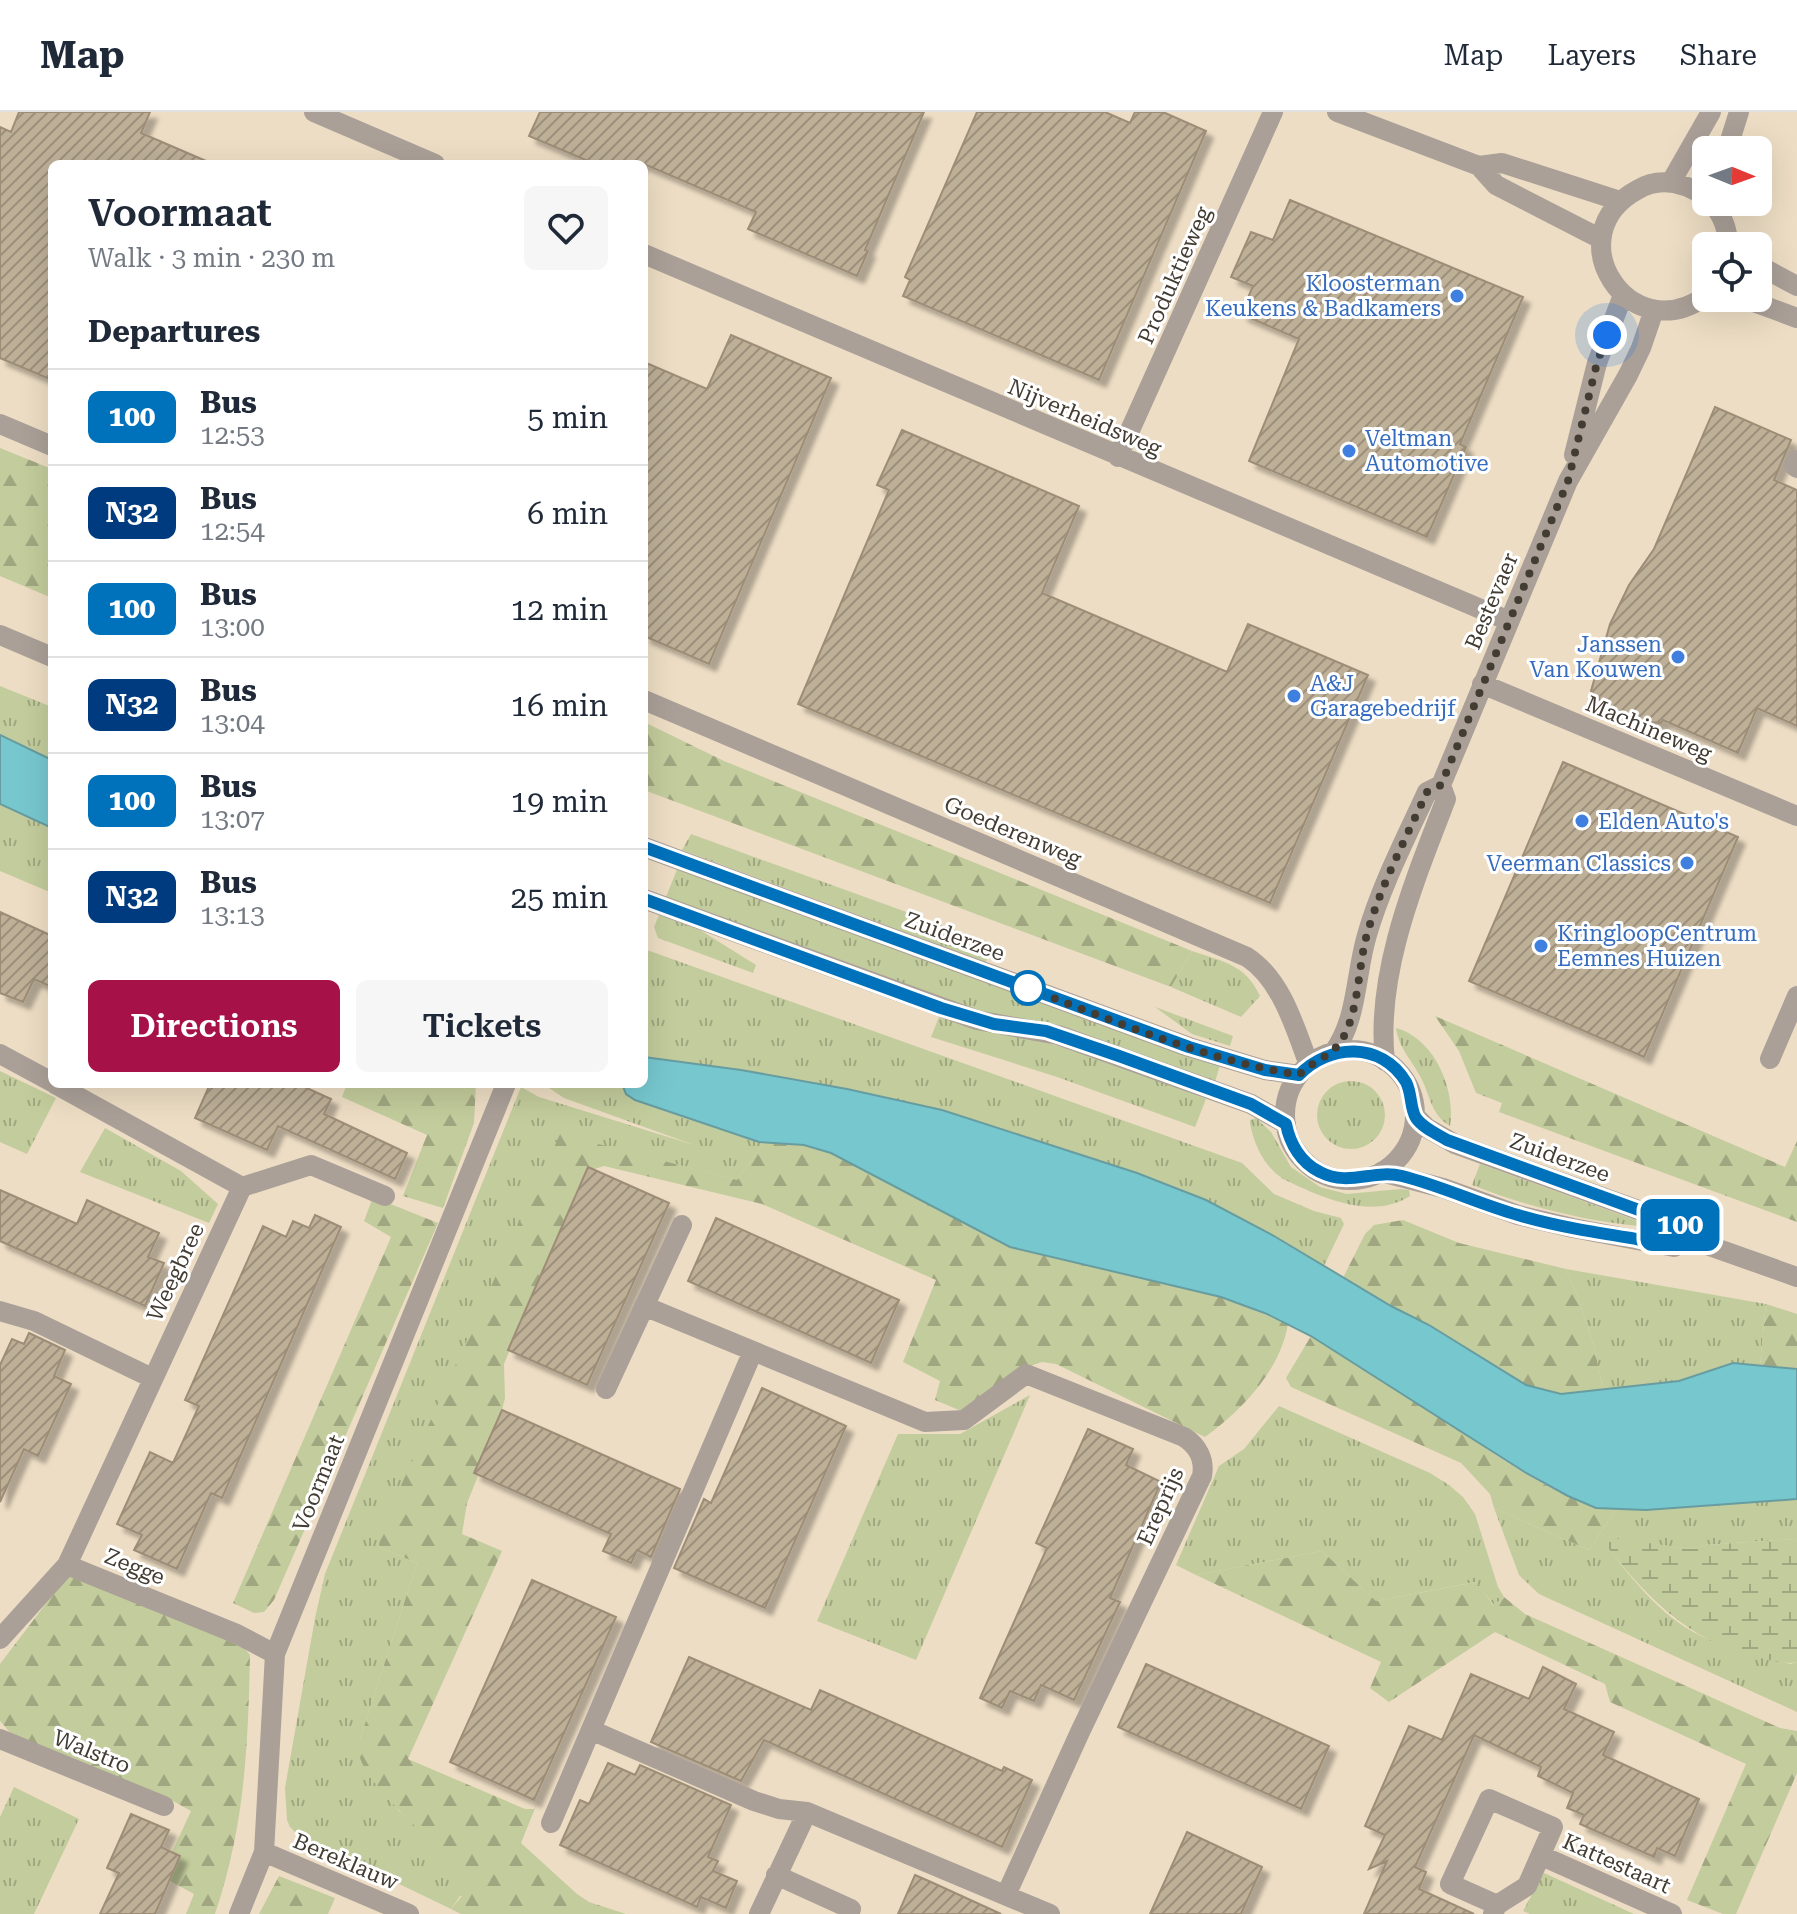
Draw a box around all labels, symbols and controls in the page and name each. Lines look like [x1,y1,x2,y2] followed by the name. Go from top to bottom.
[40,33,125,77] text: Map
[1444,39,1503,72] text: Map
[1547,39,1636,72] text: Layers
[1680,39,1757,72] text: Share
[1692,136,1772,216] north arrow
[1692,136,1772,312] map controls
[524,186,608,270] button: heart
[88,191,272,235] text: Voormaat
[1133,202,1216,348] street label: Produktieweg
[1692,232,1772,312] button: locate
[88,243,335,273] text: Walk · 3 min · 230 m
[1205,271,1441,321] place label: Kloosterman Keukens & Badkamers
[1448,287,1466,305] marker: Kloosterman Keukens & Badkamers
[88,314,260,349] text: Departures
[1587,315,1627,355] your location
[1004,374,1166,461] street label: Nijverheidsweg
[200,385,257,420] text: Bus
[108,400,156,433] text: 100
[527,400,608,435] text: 5 min
[200,420,265,450] text: 12:53
[1365,426,1489,476] place label: Veltman Automotive
[1340,442,1358,460] marker: Veltman Automotive
[200,481,257,516] text: Bus
[106,496,158,529] text: N32
[527,496,608,531] text: 6 min
[200,516,265,546] text: 12:54
[1460,549,1523,653] street label: Bestevaer
[200,577,257,612] text: Bus
[108,592,156,625] text: 100
[511,592,608,627] text: 12 min
[200,612,265,642] text: 13:00
[1530,632,1662,682] place label: Janssen Van Kouwen
[1669,648,1687,666] marker: Janssen Van Kouwen
[1310,671,1457,721] place label: A&J Garagebedrijf
[200,673,257,708] text: Bus
[1285,687,1303,705] marker: A&J Garagebedrijf
[106,688,158,721] text: N32
[511,688,608,723] text: 16 min
[1582,691,1716,766] street label: Machineweg
[200,708,265,738] text: 13:04
[200,769,257,804] text: Bus
[108,784,156,817] text: 100
[511,784,608,819] text: 19 min
[940,791,1086,872] street label: Goederenweg
[200,804,265,834] text: 13:07
[1598,809,1729,834] place label: Elden Auto's
[1573,812,1591,830] marker: Elden Auto's
[1487,851,1671,876] place label: Veerman Classics
[1678,854,1696,872] marker: Veerman Classics
[200,865,257,900] text: Bus
[106,880,158,913] text: N32
[511,880,608,915] text: 25 min
[200,900,265,930] text: 13:13
[902,907,1008,966] street label: Zuiderzee
[1557,921,1757,971] place label: KringloopCentrum Eemnes Huizen
[1532,937,1550,955] marker: KringloopCentrum Eemnes Huizen
[1011,971,1045,1005] unlabelled marker
[88,980,340,1072] button: Directions
[356,980,608,1072] button: Tickets
[1507,1128,1613,1187] street label: Zuiderzee
[1634,1199,1726,1251] line badge: 100
[1656,1208,1704,1241] text: 100
[142,1219,209,1325] street label: Weegbree
[288,1431,349,1535] street label: Voormaat
[1132,1463,1189,1549] street label: Ereprijs
[101,1543,169,1590] street label: Zegge
[50,1725,134,1778] street label: Walstro
[290,1828,403,1895] street label: Bereklauw
[1559,1829,1675,1898] street label: Kattestaart

